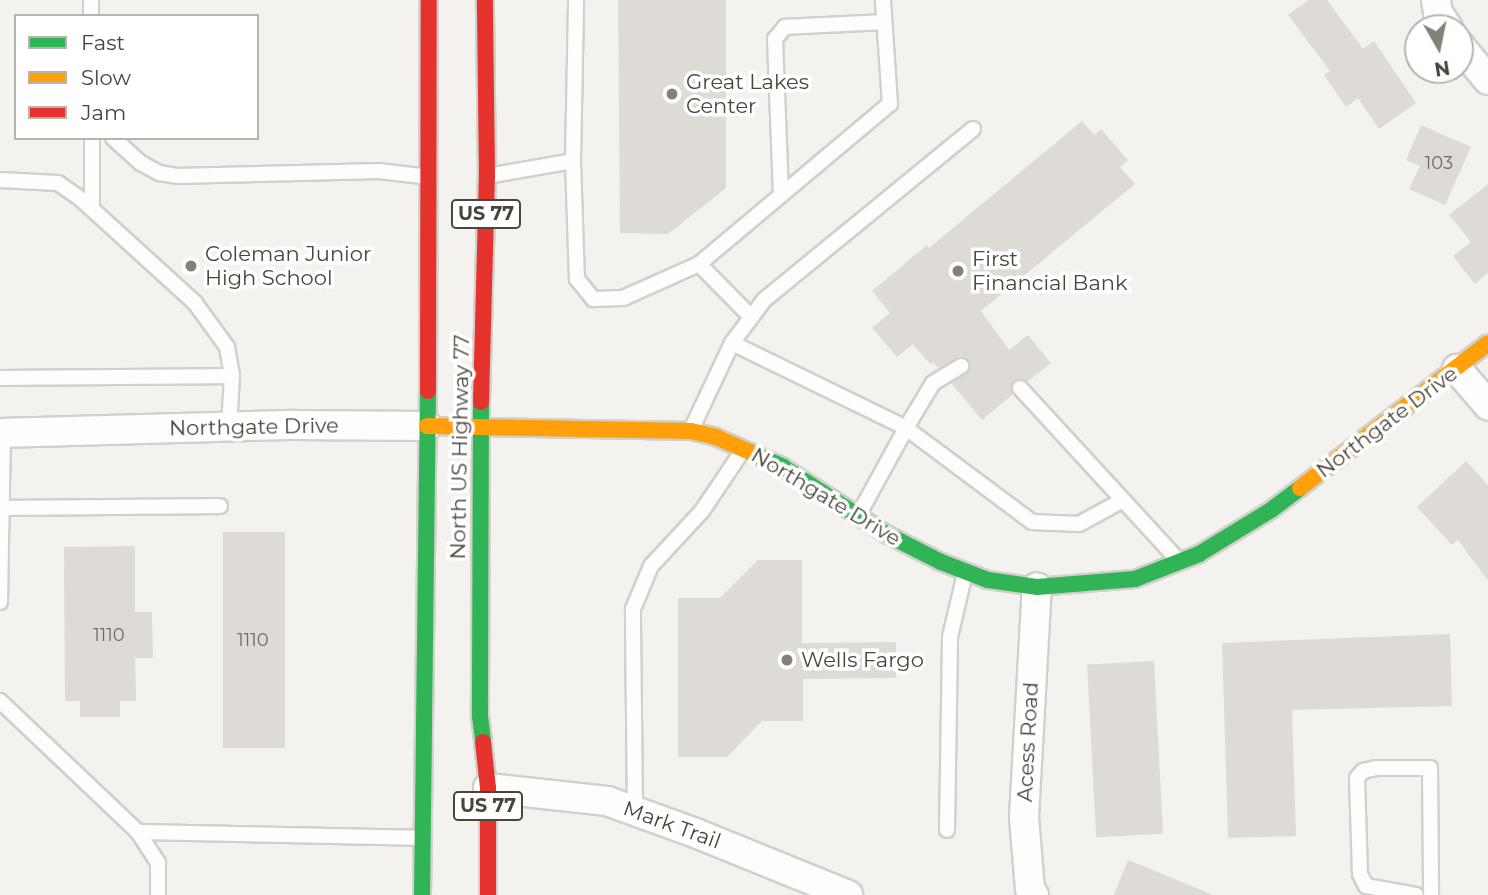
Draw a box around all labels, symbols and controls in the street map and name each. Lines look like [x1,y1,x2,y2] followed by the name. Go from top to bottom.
[14,14,259,140] legend
[1404,14,1474,84] north arrow
[81,30,125,55] text: Fast
[1433,56,1451,81] text: N
[81,65,131,90] text: Slow
[686,69,809,119] place label: Great Lakes Center
[664,86,680,102] marker: Great Lakes Center
[81,100,126,125] text: Jam
[1425,152,1453,174] house number: 103
[449,198,523,230] road number: US 77
[205,241,371,291] place label: Coleman Junior High School
[972,246,1128,296] place label: First Financial Bank
[183,258,199,274] marker: Coleman Junior High School
[950,263,966,279] marker: First Financial Bank
[445,334,475,560] street label: North US Highway 77
[1312,361,1462,483] street label: Northgate Drive
[169,413,339,441] street label: Northgate Drive
[747,442,905,552] street label: Northgate Drive
[93,624,125,646] house number: 1110
[237,629,269,651] house number: 1110
[801,647,924,673] place label: Wells Fargo
[779,652,795,668] marker: Wells Fargo
[1012,681,1044,803] street label: Acess Road
[451,790,525,821] road number: US 77
[620,796,724,854] street label: Mark Trail

